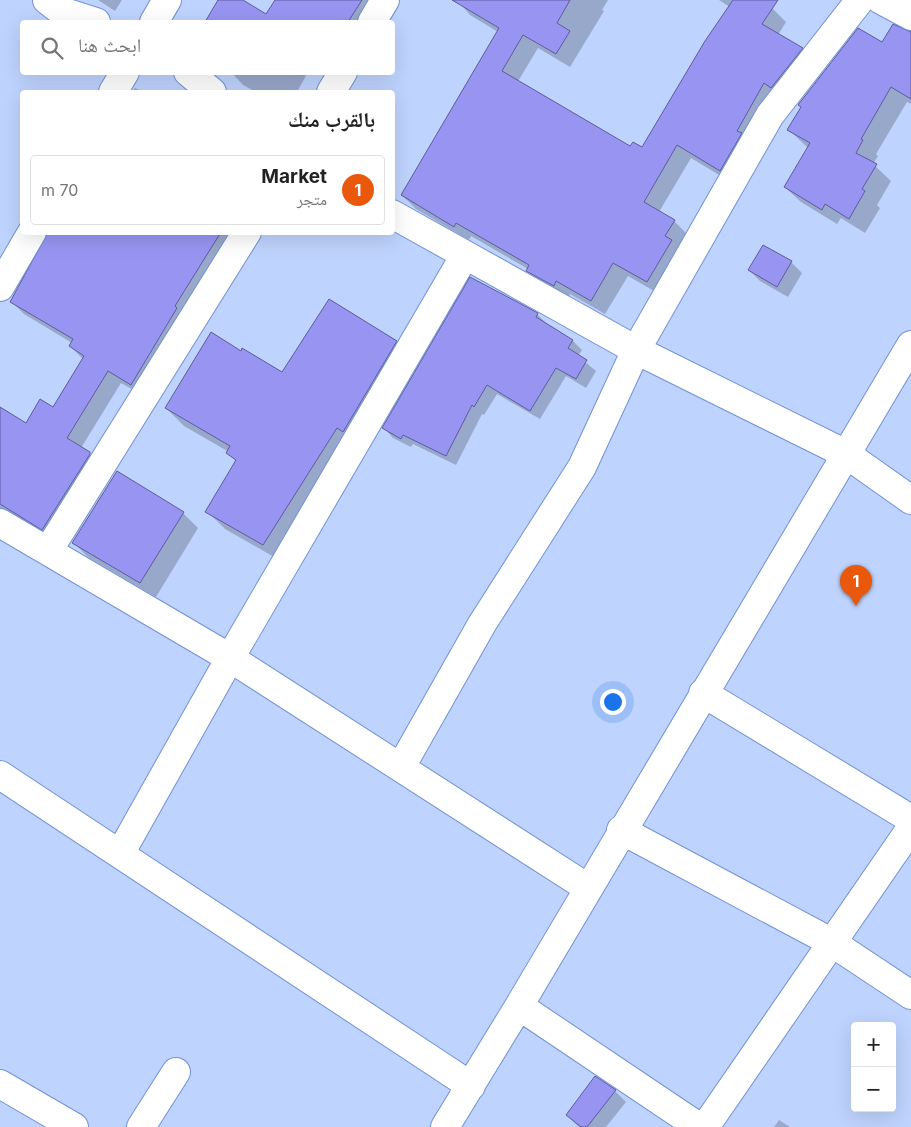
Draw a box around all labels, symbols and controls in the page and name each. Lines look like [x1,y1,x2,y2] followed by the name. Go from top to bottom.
[20,20,395,75] search box
[38,34,66,62] icon: search
[78,34,141,57] text: ابحث هنا
[288,107,375,132] text: بالقرب منك
[261,165,327,188] text: Market
[41,180,78,200] text: 70 m
[355,180,361,200] text: 1
[297,189,327,209] text: متجر
[840,565,872,606] pin: 1
[600,689,626,715] your location
[851,1022,896,1112] map controls
[851,1022,896,1067] button: +
[851,1067,896,1112] button: −

